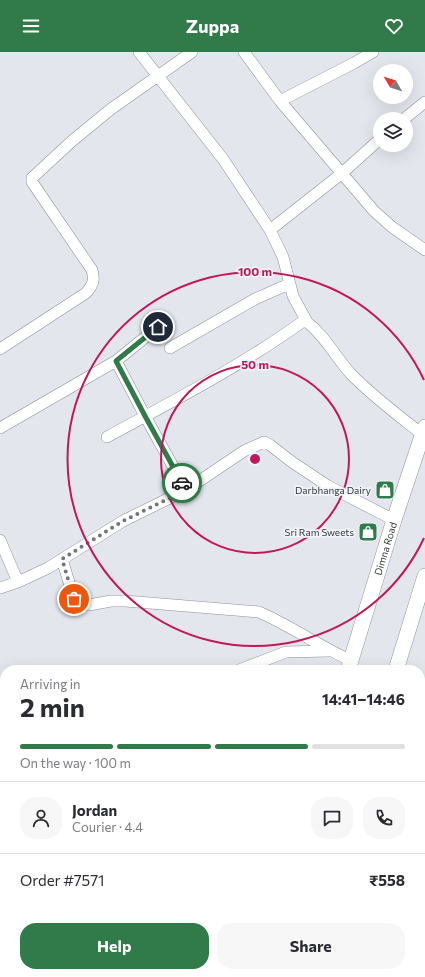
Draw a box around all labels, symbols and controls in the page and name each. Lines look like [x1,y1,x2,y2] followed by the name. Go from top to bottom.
[20,15,42,37] icon: menu
[186,15,239,37] text: Zuppa
[383,15,405,37] icon: heart
[373,64,413,104] north arrow
[373,64,413,152] map controls
[373,112,413,152] button: layers
[238,264,272,278] text: 100 m
[141,310,175,344] pin
[147,316,169,338] icon: home
[241,357,269,371] text: 50 m
[248,452,262,466] centre of rings
[162,463,202,503] courier
[171,472,193,494] icon: car
[374,479,396,501] shop icon: Darbhanga Dairy
[295,484,371,496] place label: Darbhanga Dairy
[371,520,399,577] street label: Dimna Road
[357,521,379,543] shop icon: Sri Ram Sweets
[285,526,354,538] place label: Sri Ram Sweets
[57,582,91,616] pin
[63,588,85,610] icon: bag
[20,676,80,692] text: Arriving in
[322,690,405,708] text: 14:41–14:46
[20,691,85,722] text: 2 min
[20,755,131,771] text: On the way · 100 m
[20,797,62,839] button: person
[311,797,353,839] button: chat
[363,797,405,839] button: phone
[72,801,117,819] text: Jordan
[72,819,143,835] text: Courier · 4.4
[20,871,105,889] text: Order #7571
[369,871,405,889] text: ₹558
[20,923,209,969] button: Help
[217,923,405,969] button: Share

